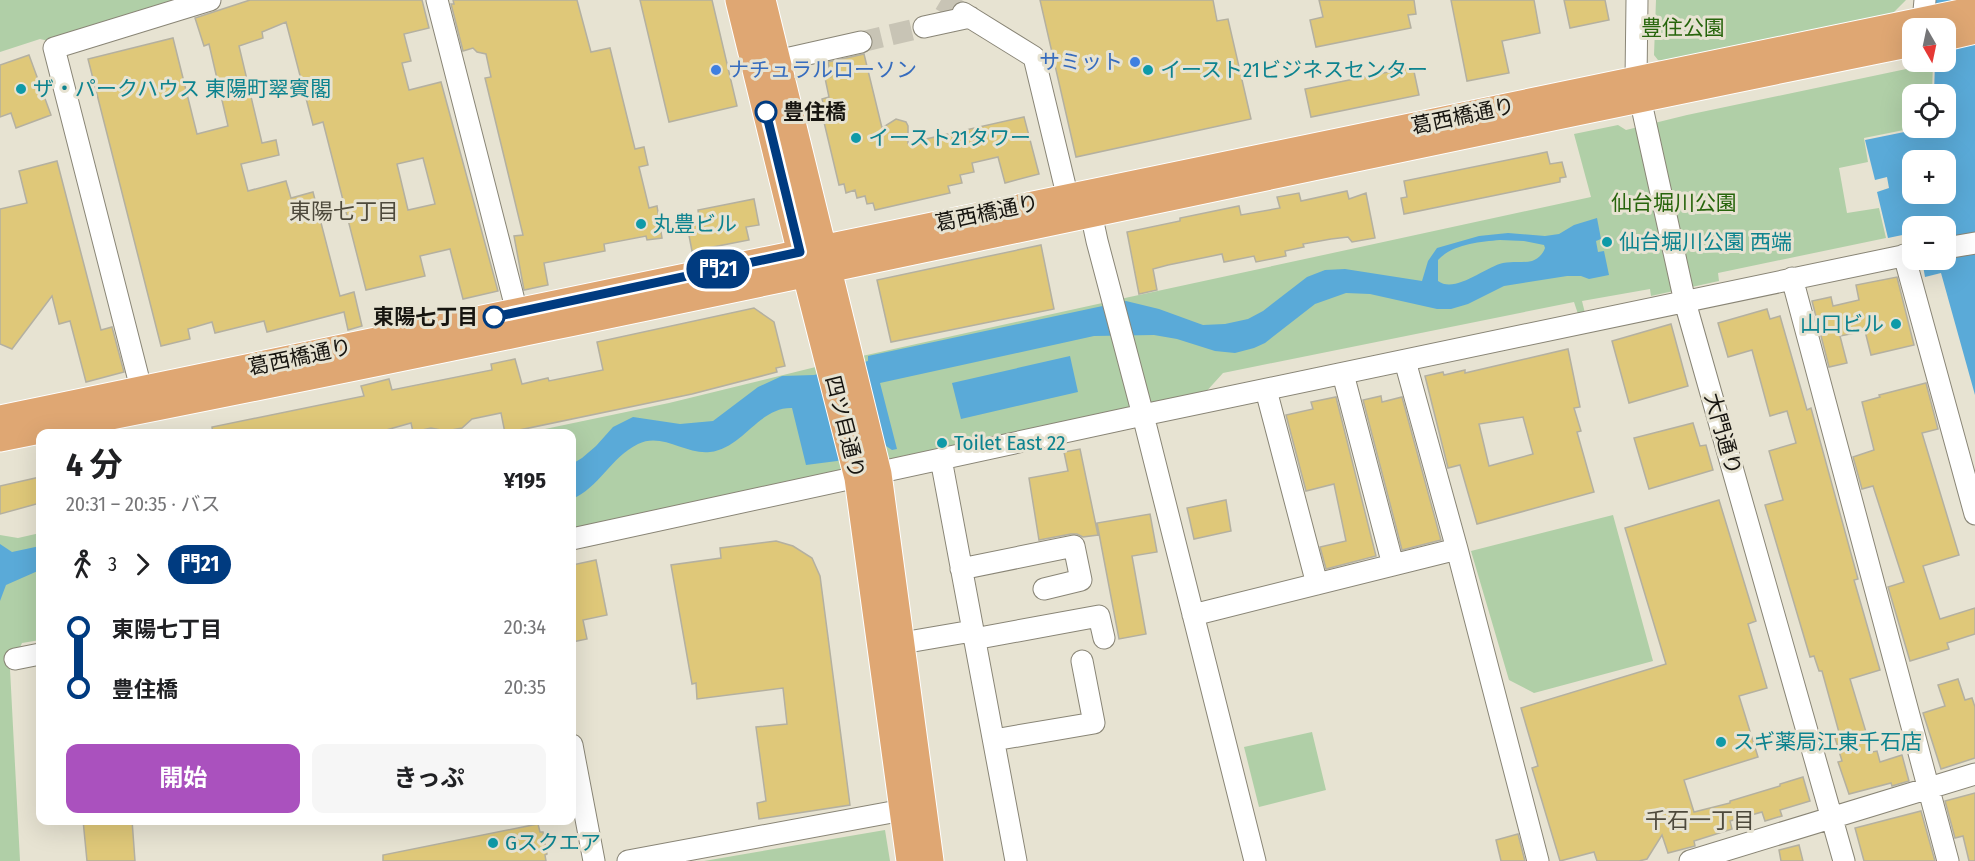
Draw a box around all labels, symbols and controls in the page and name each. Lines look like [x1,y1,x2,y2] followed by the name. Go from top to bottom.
[1641,15,1725,41] park label: 豊住公園
[1902,18,1956,72] north arrow
[1902,18,1956,270] map controls
[1039,49,1123,75] place label: サミット
[1128,55,1142,69] marker: サミット
[728,57,917,83] place label: ナチュラルローソン
[1160,57,1428,83] place label: イースト21ビジネスセンター
[709,63,723,77] marker: ナチュラルローソン
[1141,63,1155,77] marker: イースト21ビジネスセンター
[33,76,331,102] place label: ザ・パークハウス 東陽町翠賓閣
[14,82,28,96] marker: ザ・パークハウス 東陽町翠賓閣
[1902,84,1956,138] button: locate
[1409,92,1517,140] street label: 葛西橋通り
[783,99,846,125] place label: 豊住橋
[755,101,777,123] marker: 豊住橋
[868,125,1031,151] place label: イースト21タワー
[849,131,863,145] marker: イースト21タワー
[1902,150,1956,204] button: +
[933,189,1041,237] street label: 葛西橋通り
[1611,190,1737,216] park label: 仙台堀川公園
[289,198,399,225] district label: 東陽七丁目
[653,211,737,237] place label: 丸豊ビル
[1902,216,1956,270] button: −
[634,217,648,231] marker: 丸豊ビル
[1619,229,1792,255] place label: 仙台堀川公園 西端
[1600,235,1614,249] marker: 仙台堀川公園 西端
[684,250,752,288] line badge: 門21
[698,256,738,282] text: 門21
[373,304,478,330] place label: 東陽七丁目
[483,306,505,328] marker: 東陽七丁目
[1800,311,1884,337] place label: 山口ビル
[1889,317,1903,331] marker: 山口ビル
[246,333,354,381] street label: 葛西橋通り
[820,373,870,481] street label: 四ツ目通り
[1699,390,1747,478] street label: 大門通り
[954,430,1066,456] place label: Toilet East 22
[935,436,949,450] marker: Toilet East 22
[66,445,123,485] text: 4 分
[504,467,546,494] text: ¥195
[66,492,220,516] text: 20:31 – 20:35 · バス
[66,548,99,581] icon: walk
[126,548,159,581] icon: forward
[180,551,219,577] text: 門21
[108,552,117,576] text: 3
[504,615,546,639] text: 20:34
[112,616,222,643] text: 東陽七丁目
[504,675,546,699] text: 20:35
[112,676,178,703] text: 豊住橋
[1733,729,1922,755] place label: スギ薬局江東千石店
[1714,735,1728,749] marker: スギ薬局江東千石店
[66,744,300,813] button: 開始
[312,744,546,813] button: きっぷ
[1645,807,1755,834] district label: 千石一丁目
[505,830,601,856] place label: Gスクエア
[486,836,500,850] marker: Gスクエア

